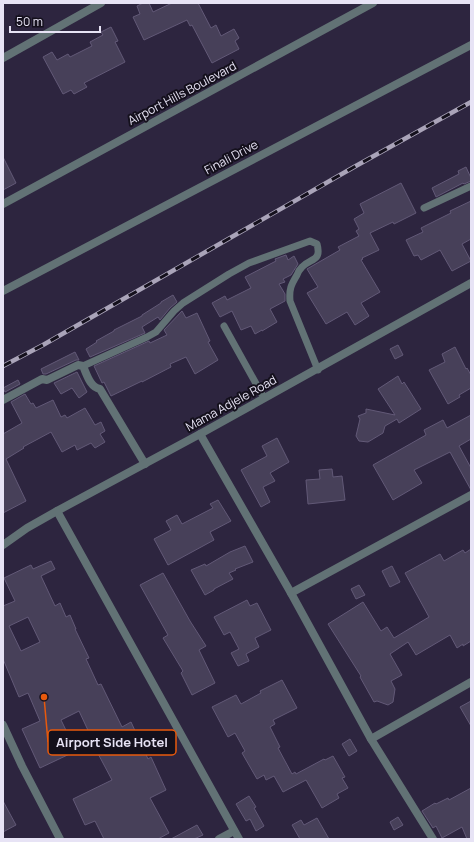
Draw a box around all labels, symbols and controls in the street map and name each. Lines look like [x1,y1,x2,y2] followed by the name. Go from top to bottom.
[10,8,100,34] scale bar
[16,13,43,30] text: 50 m
[125,57,239,129] street label: Airport Hills Boulevard
[201,136,261,178] street label: Finali Drive
[183,371,279,435] street label: Mama Adjele Road
[48,730,176,755] callout: Airport Side Hotel
[56,733,168,751] text: Airport Side Hotel

